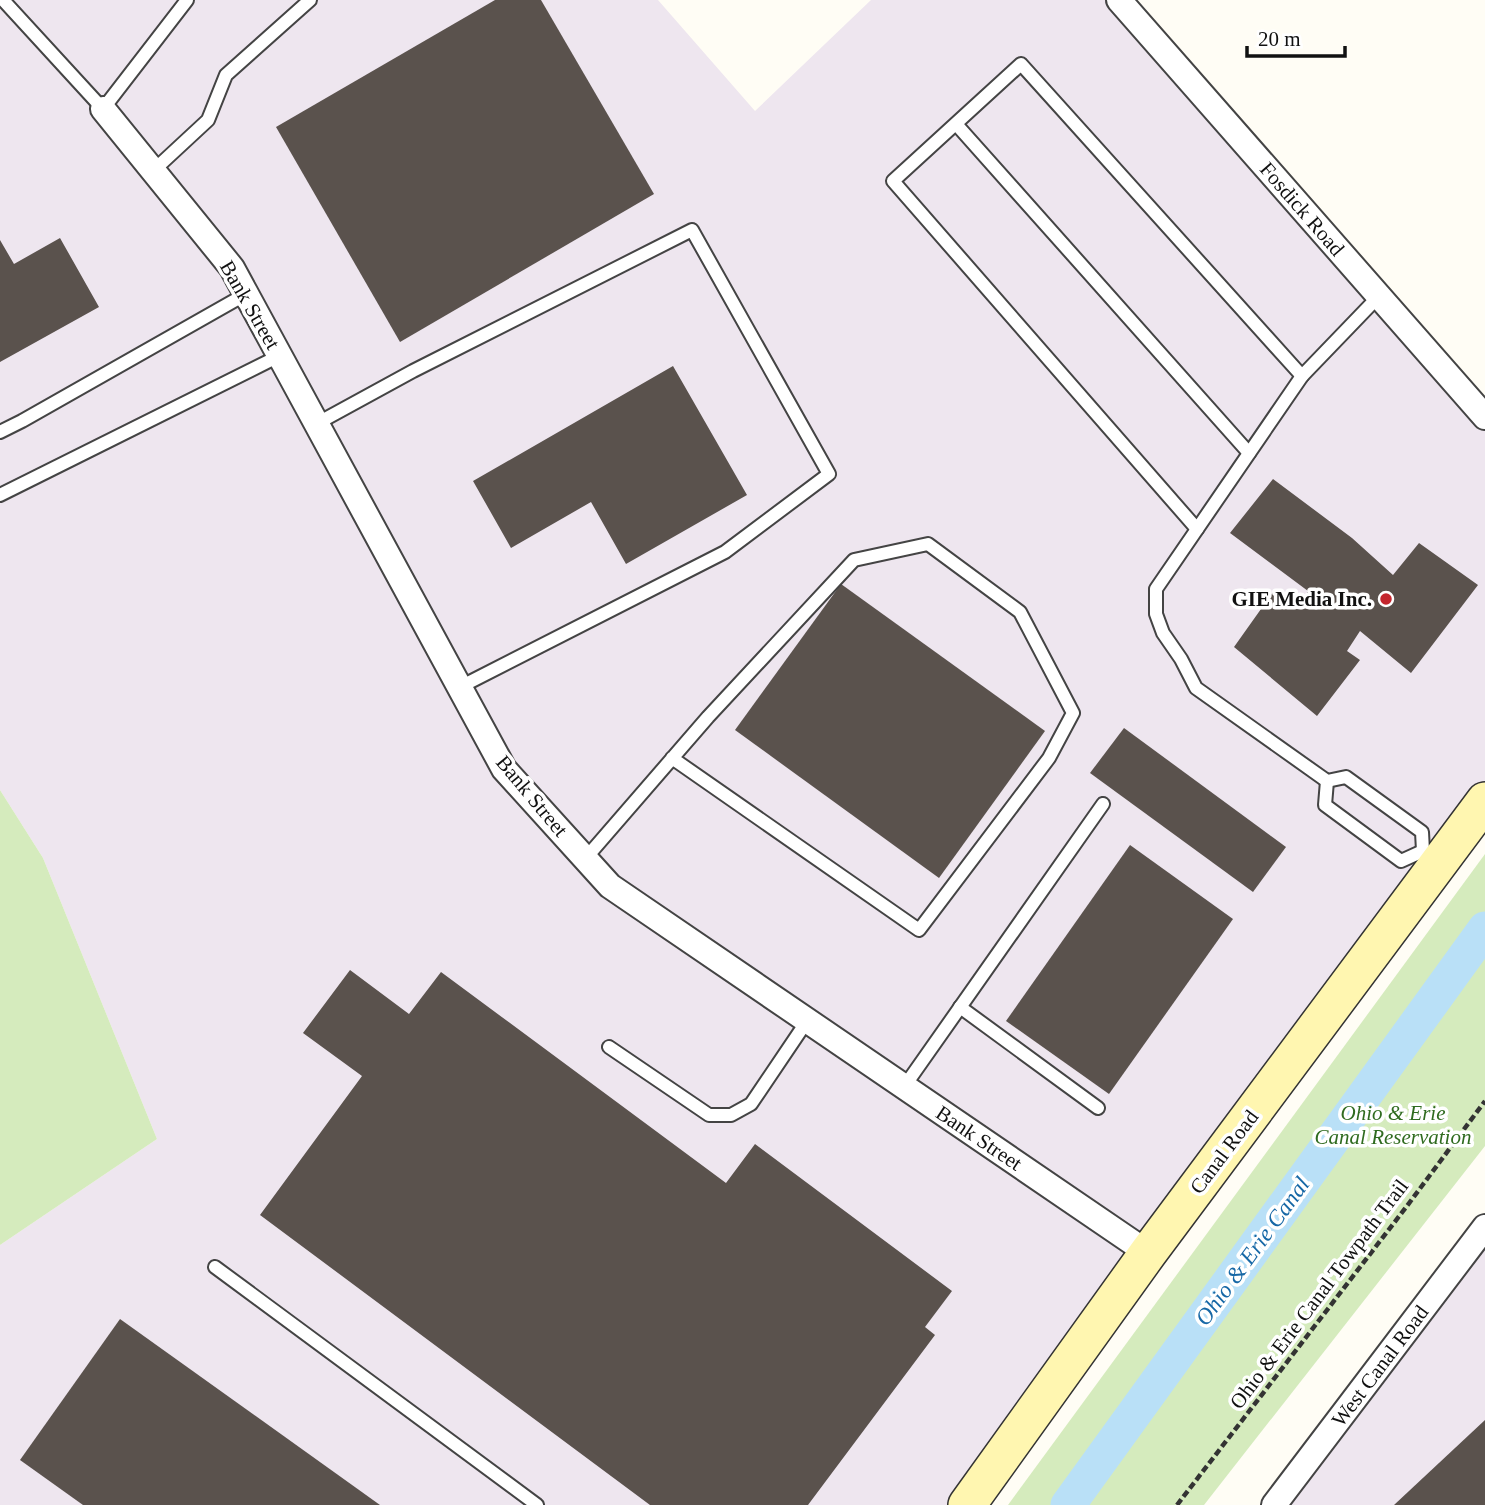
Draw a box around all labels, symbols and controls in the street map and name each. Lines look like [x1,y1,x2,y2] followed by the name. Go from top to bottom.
[1247,14,1345,58] scale bar
[1258,27,1301,51] text: 20 m
[1255,157,1349,261] street label: Fosdick Road
[215,256,285,354] street label: Bank Street
[1231,587,1372,611] place label: GIE Media Inc.
[1378,591,1394,607] marker: GIE Media Inc.
[491,751,573,842] street label: Bank Street
[931,1100,1027,1176] street label: Bank Street
[1315,1101,1471,1149] park label: Ohio & Erie Canal Reservation
[1185,1105,1264,1199] street label: Canal Road
[1190,1172,1315,1330] water label: Ohio & Erie Canal
[1225,1174,1413,1413] street label: Ohio & Erie Canal Towpath Trail
[1327,1300,1434,1431] street label: West Canal Road

